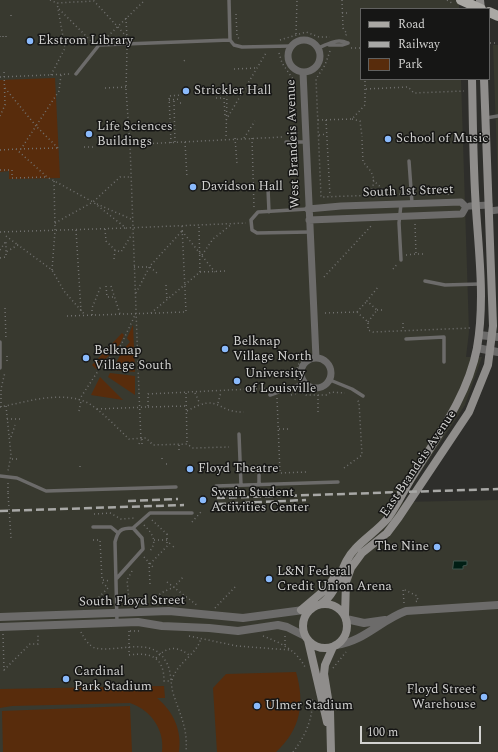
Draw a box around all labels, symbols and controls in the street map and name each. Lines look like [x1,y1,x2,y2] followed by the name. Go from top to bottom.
[360,8,490,80] legend
[398,15,425,34] text: Road
[38,33,133,49] place label: Ekstrom Library
[398,35,440,54] text: Railway
[25,36,35,46] marker: Ekstrom Library
[398,55,423,74] text: Park
[284,79,304,209] street label: West Brandeis Avenue
[194,83,271,99] place label: Strickler Hall
[181,86,191,96] marker: Strickler Hall
[97,119,173,150] place label: Life Sciences Buildings
[84,129,94,139] marker: Life Sciences Buildings
[396,131,489,147] place label: School of Music
[383,134,393,144] marker: School of Music
[201,179,283,195] place label: Davidson Hall
[188,182,198,192] marker: Davidson Hall
[362,183,454,201] street label: South 1st Street
[233,334,312,365] place label: Belknap Village North
[94,343,172,374] place label: Belknap Village South
[220,344,230,354] marker: Belknap Village North
[81,353,91,363] marker: Belknap Village South
[245,366,316,397] place label: University of Louisville
[232,376,242,386] marker: University of Louisville
[377,408,461,520] street label: East Brandeis Avenue
[198,461,279,477] place label: Floyd Theatre
[185,464,195,474] marker: Floyd Theatre
[211,485,309,516] place label: Swain Student Activities Center
[198,495,208,505] marker: Swain Student Activities Center
[375,539,429,555] place label: The Nine
[432,542,442,552] marker: The Nine
[277,564,392,595] place label: L&N Federal Credit Union Arena
[264,574,274,584] marker: L&N Federal Credit Union Arena
[79,593,185,611] street label: South Floyd Street
[74,664,152,695] place label: Cardinal Park Stadium
[61,674,71,684] marker: Cardinal Park Stadium
[407,682,476,713] place label: Floyd Street Warehouse
[479,692,489,702] marker: Floyd Street Warehouse
[265,698,353,714] place label: Ulmer Stadium
[252,701,262,711] marker: Ulmer Stadium
[362,718,483,744] scale bar
[367,723,398,742] text: 100 m

